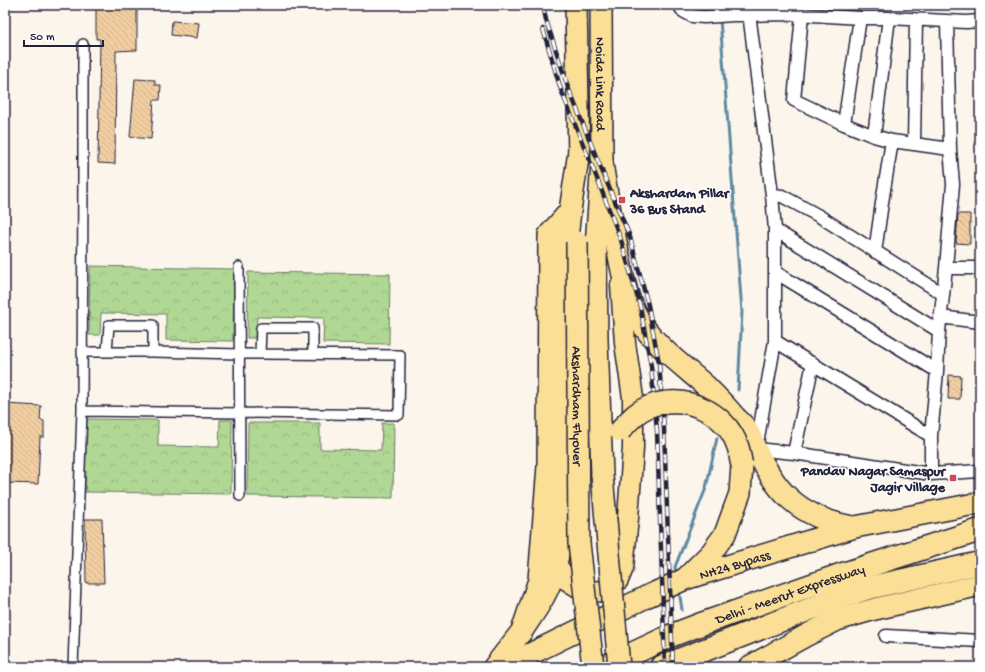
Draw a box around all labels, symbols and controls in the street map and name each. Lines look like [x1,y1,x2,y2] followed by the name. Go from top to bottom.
[24,22,103,48] scale bar
[30,31,55,45] text: 50 m
[590,37,608,133] street label: Noida Link Road
[629,186,731,219] place label: Akshardam Pillar 36 Bus Stand
[617,195,627,205] marker: Akshardam Pillar 36 Bus Stand
[567,346,584,467] street label: Akshardham Flyover
[800,464,947,497] place label: Pandav Nagar Samaspur Jagir Village
[948,473,958,483] marker: Pandav Nagar Samaspur Jagir Village
[698,547,773,585] street label: NH24 Bypass
[713,562,867,630] street label: Delhi - Meerut Expressway

